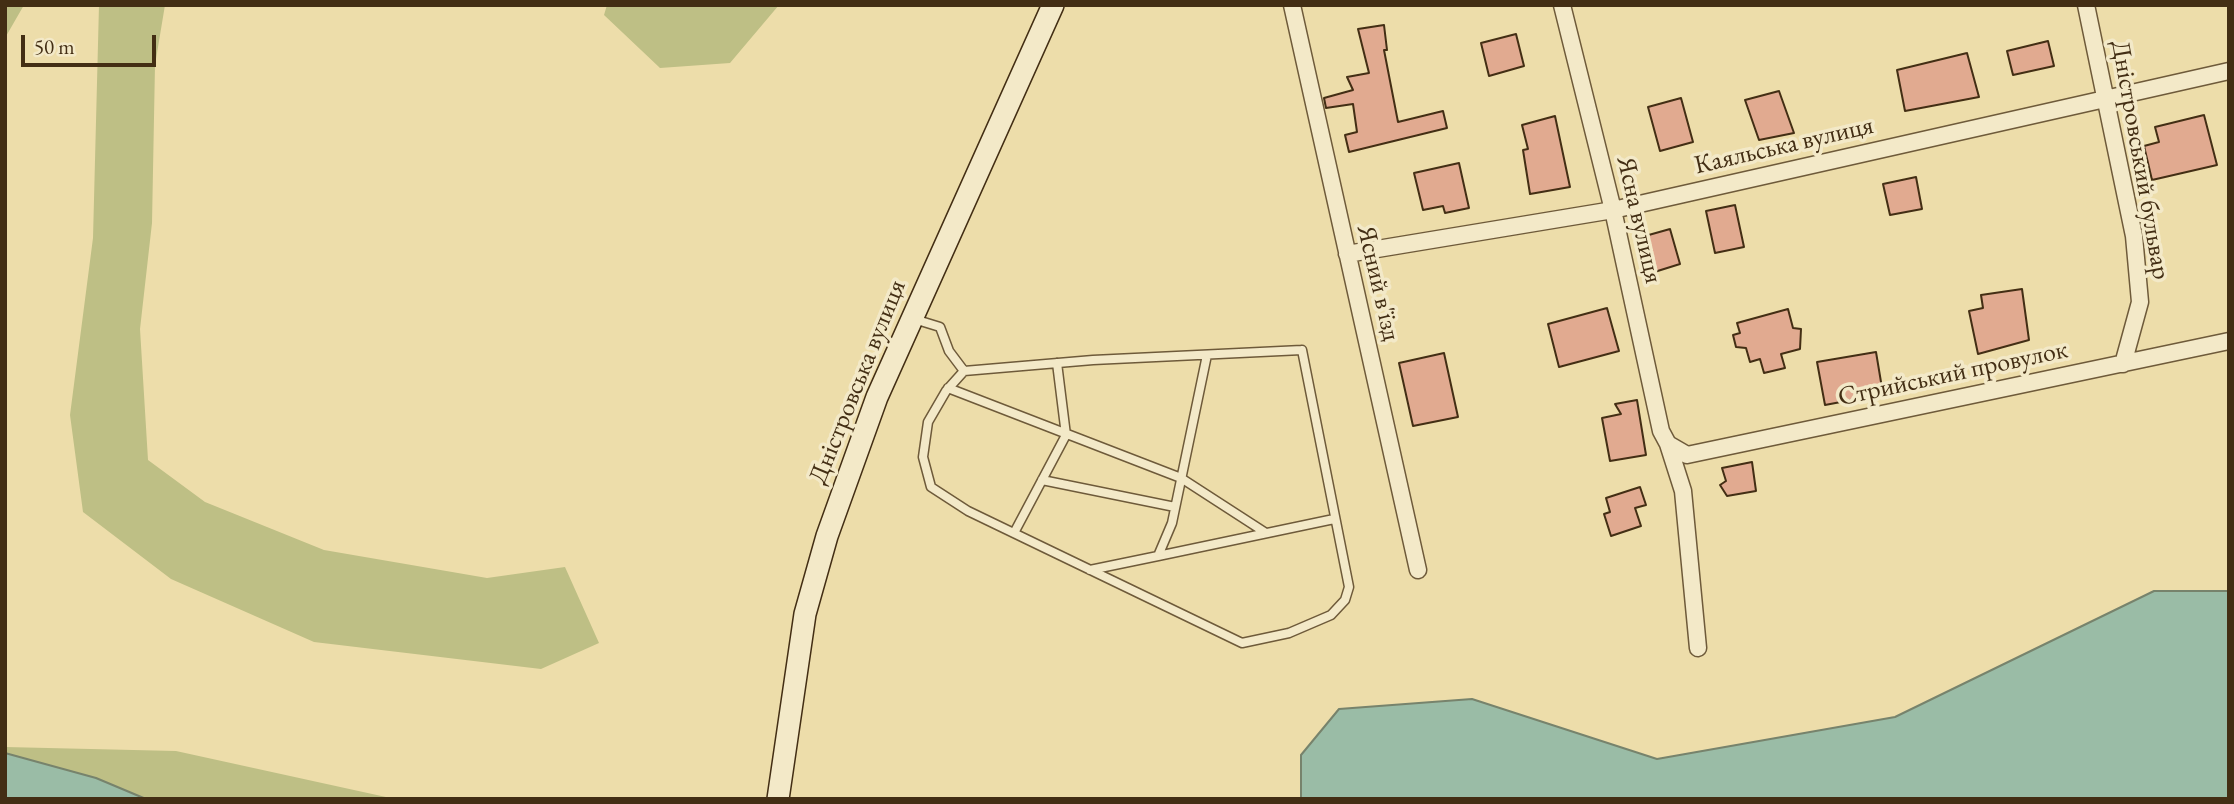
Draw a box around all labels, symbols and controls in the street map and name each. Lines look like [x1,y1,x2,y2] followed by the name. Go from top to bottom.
[24,21,159,65] scale bar
[34,33,75,60] text: 50 m
[2104,38,2176,282] street label: Дністровський бульвар
[1691,110,1877,182] street label: Каяльська вулиця
[1609,153,1669,287] street label: Ясна вулиця
[1350,222,1406,344] street label: Ясний в'їзд
[803,275,913,489] street label: Дністровська вулиця
[1835,334,2071,414] street label: Стрийський провулок

